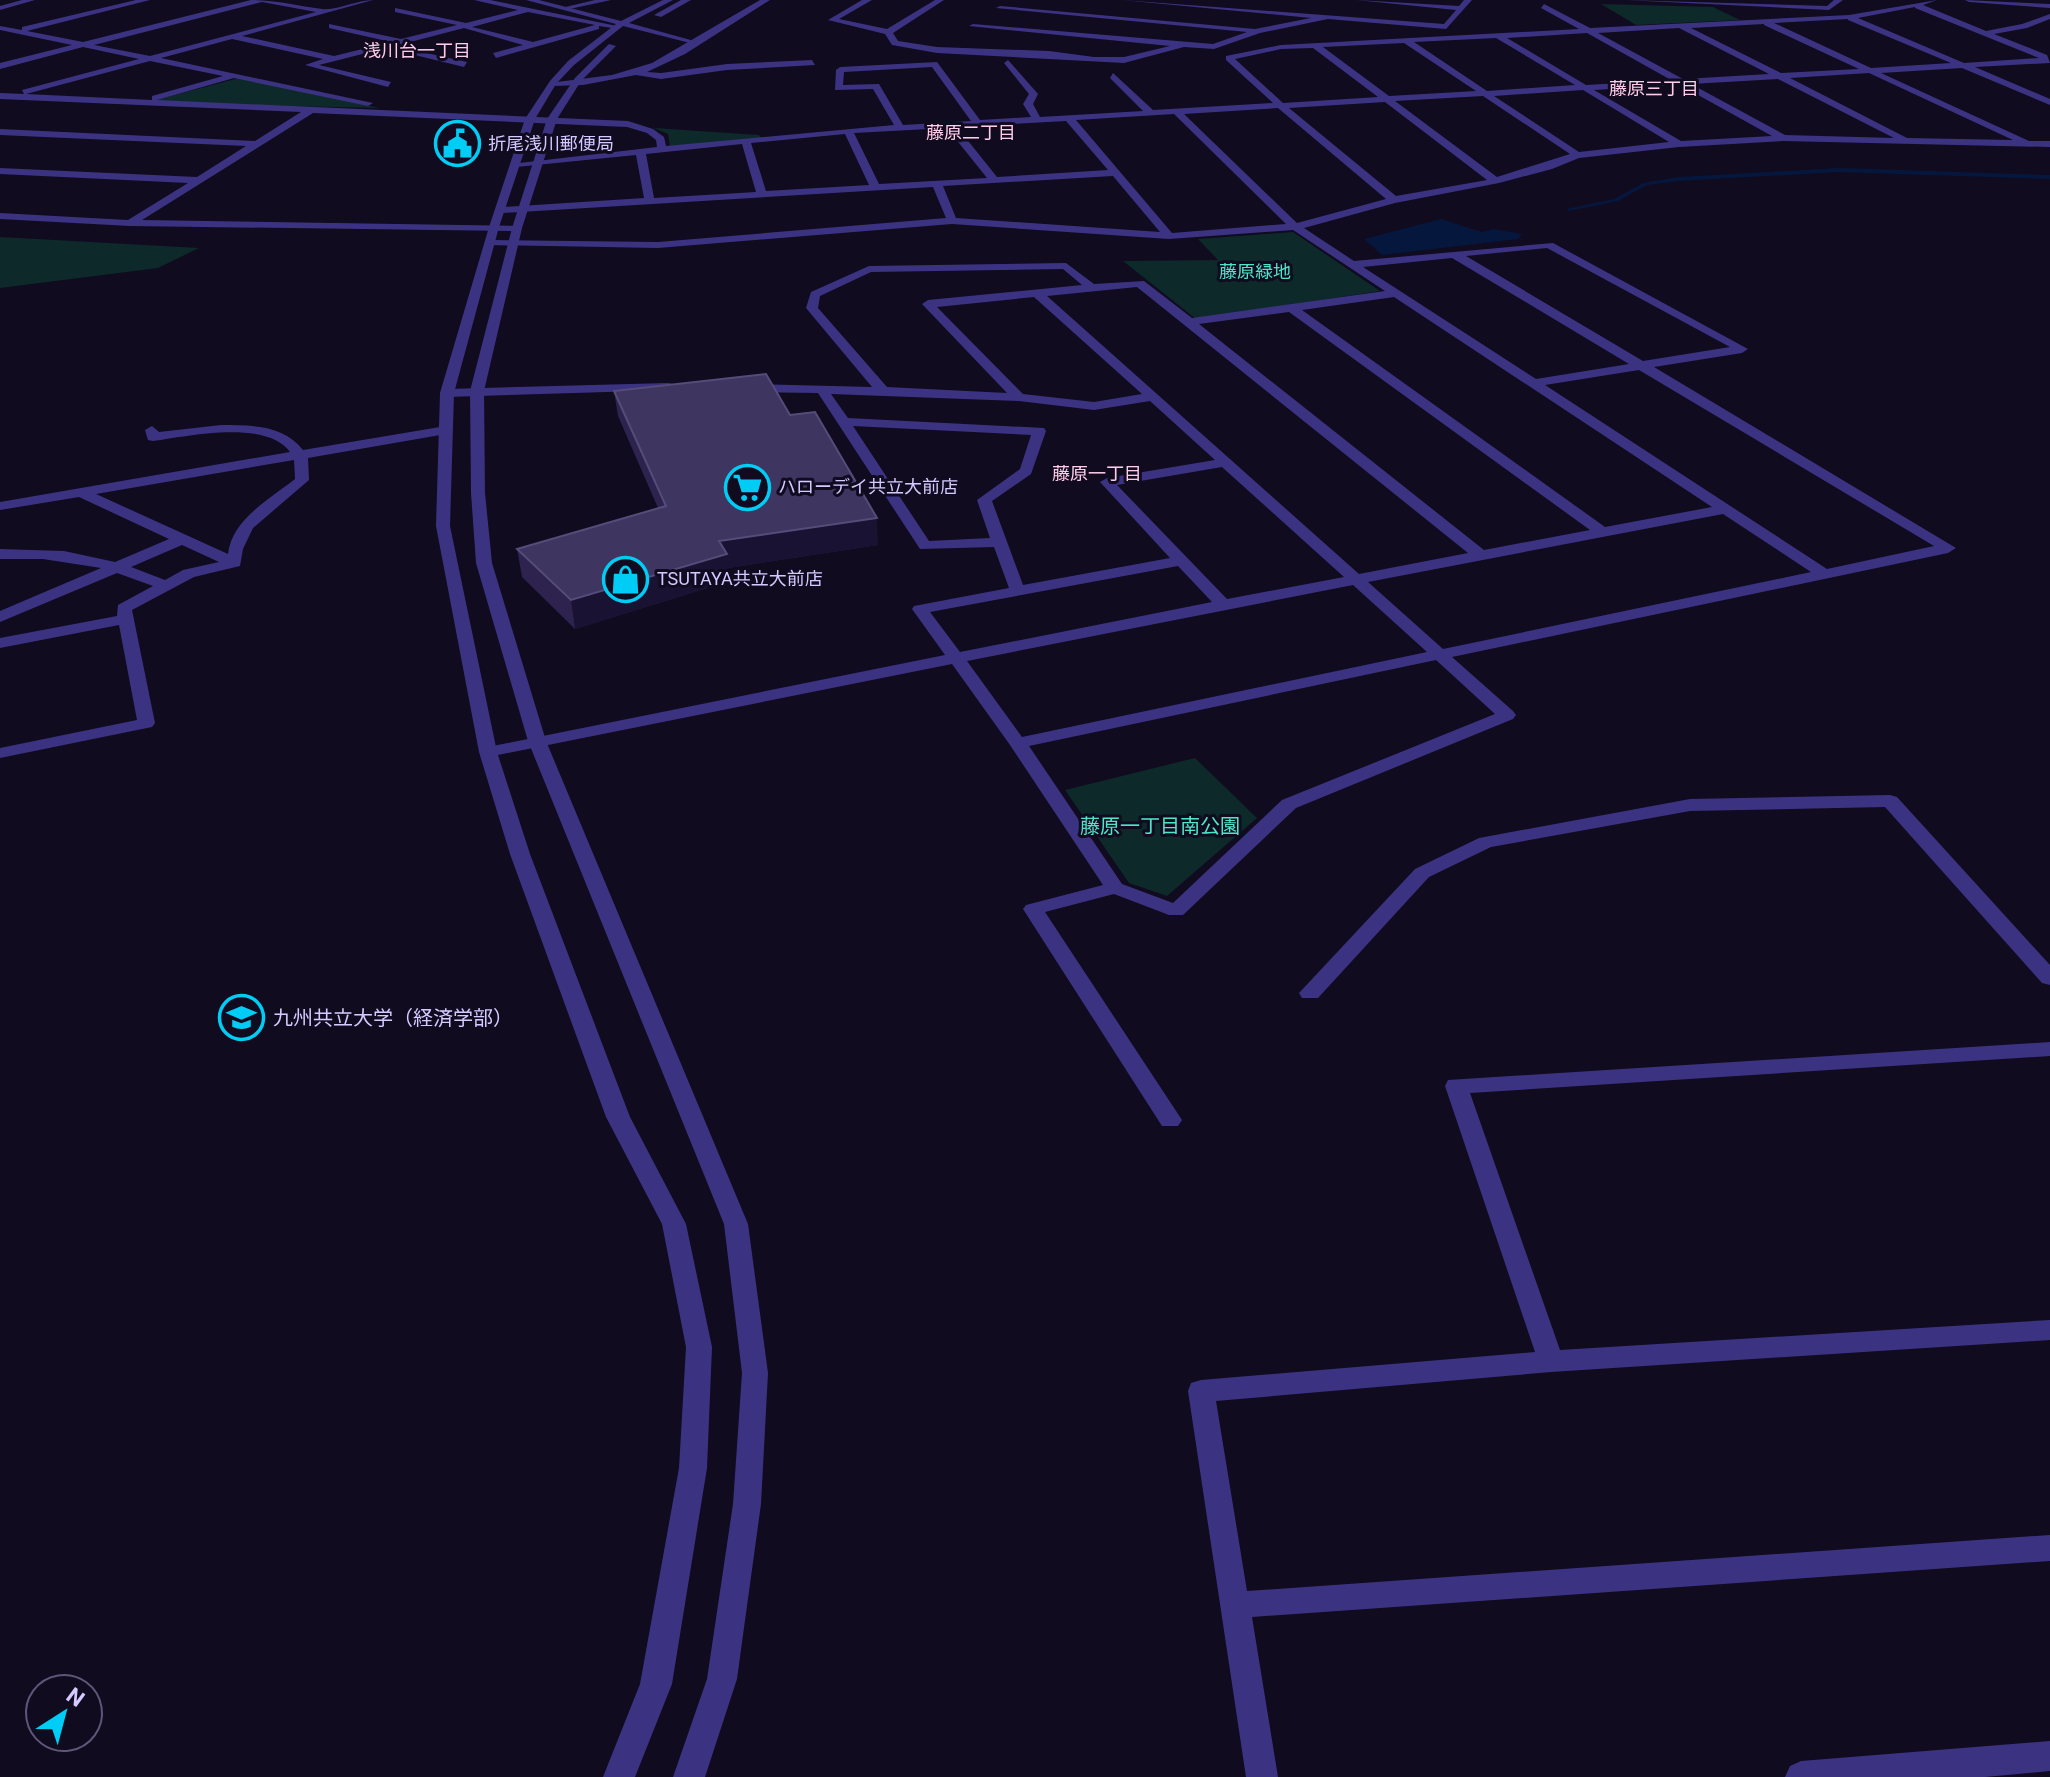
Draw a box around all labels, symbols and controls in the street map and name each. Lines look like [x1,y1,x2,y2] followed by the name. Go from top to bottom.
[363,40,471,61] district label: 浅川台一丁目
[1609,78,1699,99] district label: 藤原三丁目
[433,120,481,168] public building icon: 折尾浅川郵便局
[926,122,1016,143] district label: 藤原二丁目
[488,133,614,154] place label: 折尾浅川郵便局
[1219,261,1291,282] park label: 藤原緑地
[723,463,771,511] supermarket icon: ハローデイ共立大前店
[1052,463,1142,484] district label: 藤原一丁目
[778,476,958,497] place label: ハローデイ共立大前店
[602,555,650,603] shop icon: TSUTAYA共立大前店
[657,568,823,589] place label: TSUTAYA共立大前店
[1080,814,1240,838] park label: 藤原一丁目南公園
[218,994,266,1042] school or university icon: 九州共立大学（経済学部）
[273,1006,513,1030] place label: 九州共立大学（経済学部）
[24,1673,104,1753] north arrow
[62,1683,89,1712] text: N

